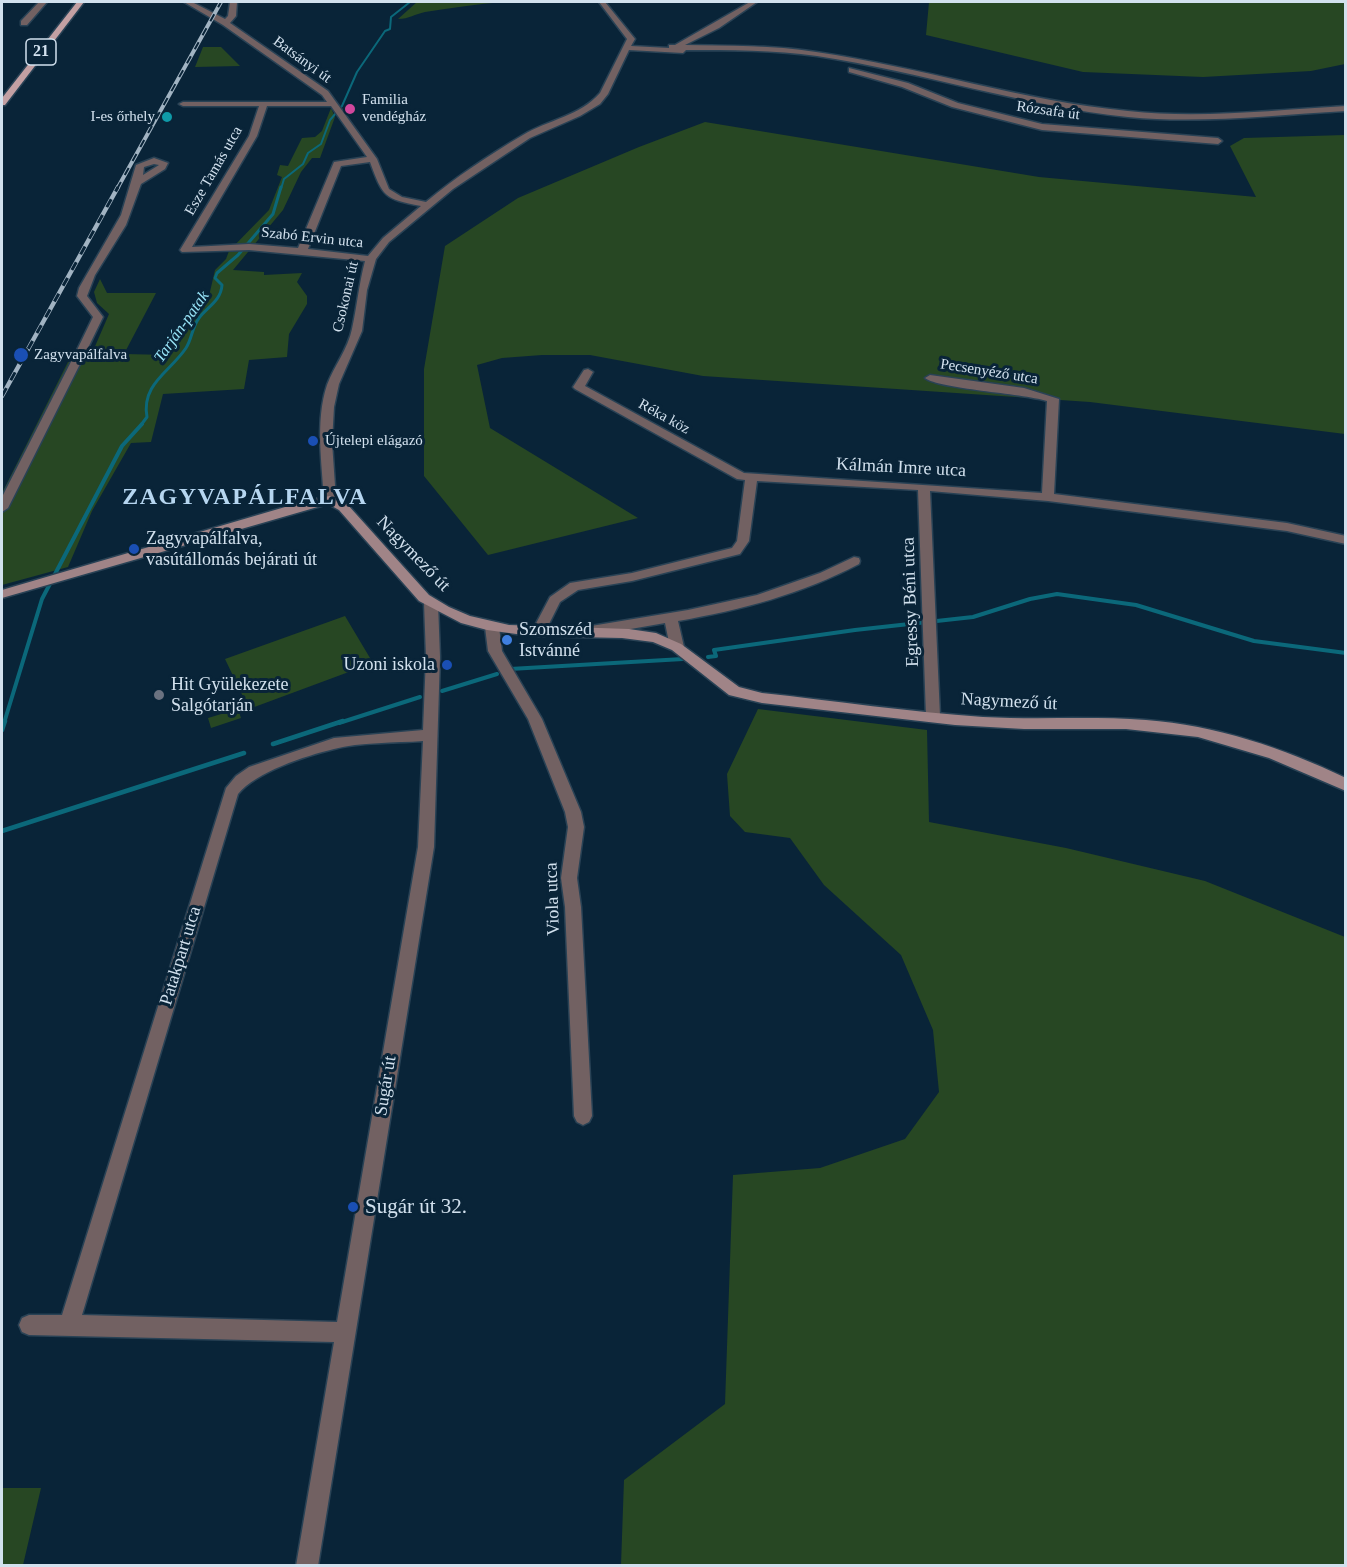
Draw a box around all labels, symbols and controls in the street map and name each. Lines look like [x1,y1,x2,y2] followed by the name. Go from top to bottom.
[269,33,335,87] street label: Batsányi út
[26,39,56,65] road number: 21
[362,91,426,126] place label: Familia vendégház
[1015,98,1081,124] street label: Rózsafa út
[343,102,357,116] marker: Familia vendégház
[90,108,155,126] place label: I-es őrhely
[160,110,174,124] marker: I-es őrhely
[181,123,247,219] street label: Esze Tamás utca
[260,224,364,252] street label: Szabó Ervin utca
[329,260,363,334] street label: Csokonai út
[150,288,214,366] water label: Tarján-patak
[12,346,30,364] marker: Zagyvapálfalva
[34,346,127,364] place label: Zagyvapálfalva
[939,355,1039,389] street label: Pecsenyéző utca
[635,395,693,439] street label: Réka köz
[325,432,423,450] place label: Újtelepi elágazó
[306,434,320,448] marker: Újtelepi elágazó
[836,454,966,482] street label: Kálmán Imre utca
[122,484,368,512] district label: ZAGYVAPÁLFALVA
[372,512,454,596] street label: Nagymező út
[146,528,317,570] place label: Zagyvapálfalva, vasútállomás bejárati út
[898,537,924,667] street label: Egressy Béni utca
[127,542,141,556] marker: Zagyvapálfalva, vasútállomás bejárati út
[519,619,592,662] place label: Szomszéd Istvánné
[500,633,514,647] marker: Szomszéd Istvánné
[344,654,435,676] place label: Uzoni iskola
[440,658,454,672] marker: Uzoni iskola
[171,674,288,716] place label: Hit Gyülekezete Salgótarján
[152,688,166,702] marker: Hit Gyülekezete Salgótarján
[960,689,1058,715] street label: Nagymező út
[541,862,565,936] street label: Viola utca
[156,904,206,1008] street label: Patakpart utca
[371,1054,401,1118] street label: Sugár út
[365,1194,467,1220] place label: Sugár út 32.
[346,1200,360,1214] marker: Sugár út 32.

